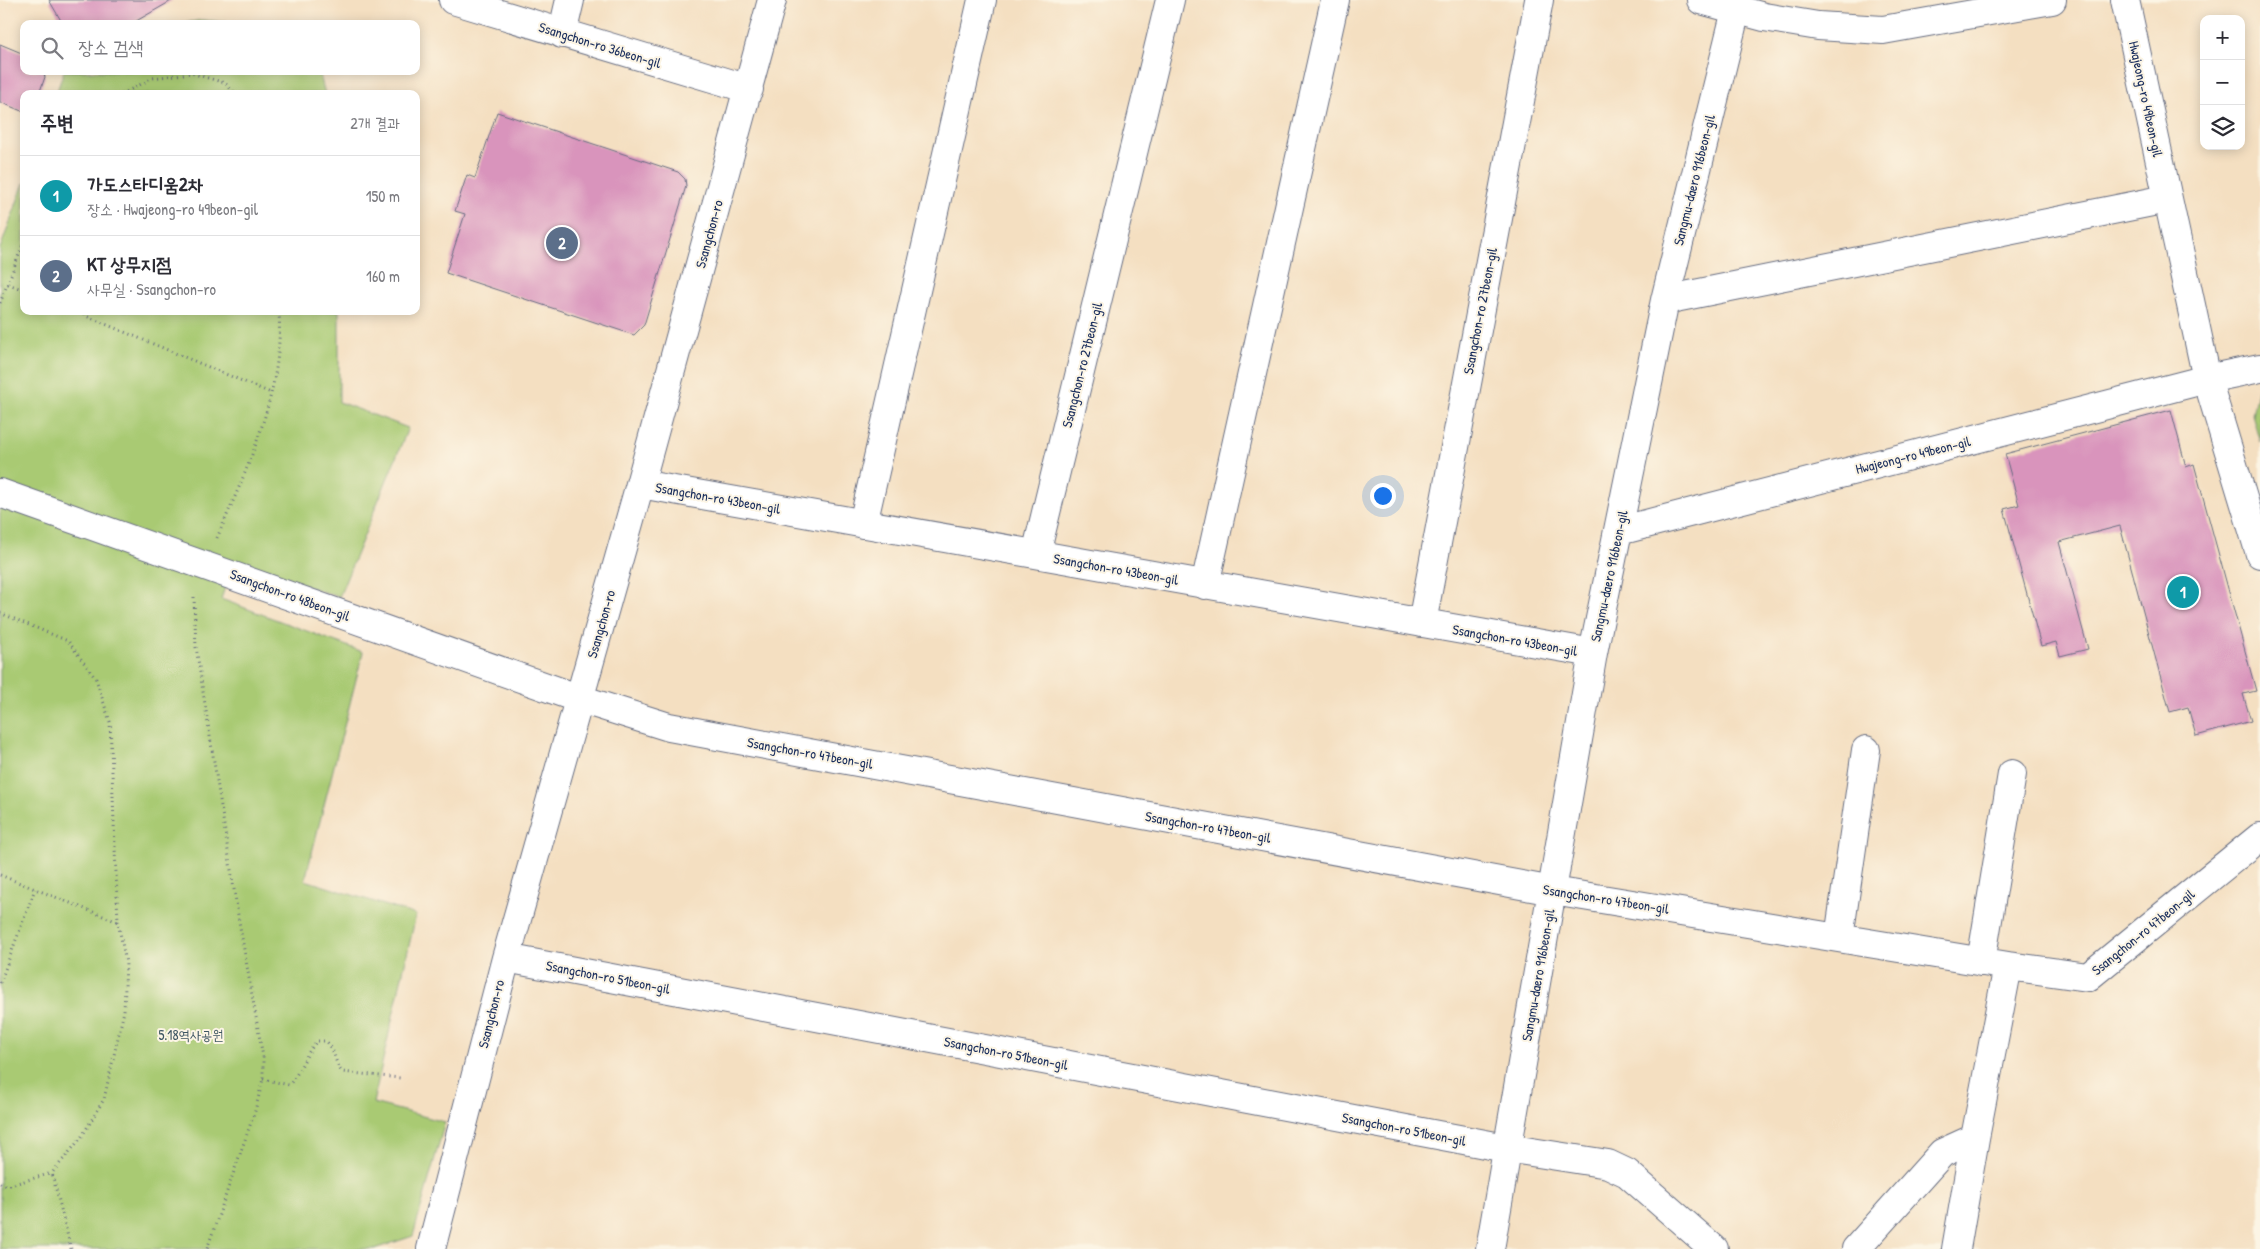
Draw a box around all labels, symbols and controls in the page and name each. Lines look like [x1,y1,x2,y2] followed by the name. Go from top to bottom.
[2200,15,2245,150] map controls
[2200,15,2245,60] button: +
[536,17,664,73] street label: Ssangchon-ro 36beon-gil
[20,20,420,75] search box
[38,34,66,62] icon: search
[78,34,144,60] text: 장소 검색
[2124,39,2168,159] street label: Hwajeong-ro 49beon-gil
[2200,60,2245,105] button: −
[2200,105,2245,150] button: layers
[40,108,74,137] text: 주변
[350,112,400,134] text: 2개 결과
[1668,112,1720,247] street label: Sangmu-daero 916beon-gil
[87,171,203,197] text: 가도스타디움2차
[53,185,59,207] text: 1
[366,185,400,207] text: 150 m
[690,197,728,270] street label: Ssangchon-ro
[87,198,258,220] text: 장소 · Hwajeong-ro 49beon-gil
[546,224,578,262] pin: 2
[1458,246,1502,376] street label: Ssangchon-ro 27beon-gil
[87,251,171,277] text: KT 상무지점
[52,265,60,287] text: 2
[366,265,400,287] text: 160 m
[87,278,216,300] text: 사무실 · Ssangchon-ro
[1057,300,1107,430] street label: Ssangchon-ro 27beon-gil
[1853,431,1973,479] street label: Hwajeong-ro 49beon-gil
[654,477,782,519] street label: Ssangchon-ro 43beon-gil
[1370,483,1396,509] your location
[1585,508,1633,644] street label: Sangmu-daero 916beon-gil
[1052,548,1180,590] street label: Ssangchon-ro 43beon-gil
[227,564,353,626] street label: Ssangchon-ro 48beon-gil
[2167,573,2199,611] pin: 1
[582,587,620,660] street label: Ssangchon-ro
[1451,619,1579,661] street label: Ssangchon-ro 43beon-gil
[746,732,875,774] street label: Ssangchon-ro 47beon-gil
[1144,806,1273,848] street label: Ssangchon-ro 47beon-gil
[1542,879,1671,919] street label: Ssangchon-ro 47beon-gil
[2087,884,2199,980] street label: Ssangchon-ro 47beon-gil
[1517,907,1560,1043] street label: Sangmu-daero 916beon-gil
[544,955,672,999] street label: Ssangchon-ro 51beon-gil
[473,977,509,1050] street label: Ssangchon-ro
[158,1025,224,1044] park label: 5.18역사공원
[942,1031,1070,1075] street label: Ssangchon-ro 51beon-gil
[1340,1107,1468,1151] street label: Ssangchon-ro 51beon-gil

